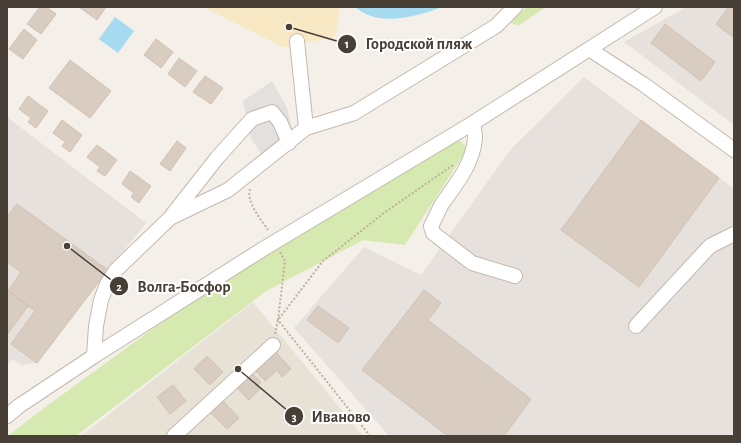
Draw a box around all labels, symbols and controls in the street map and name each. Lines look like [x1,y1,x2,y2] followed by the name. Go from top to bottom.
[337,30,480,58] callout: Городской пляж
[366,36,473,52] text: Городской пляж
[345,38,349,50] text: 1
[109,272,239,300] callout: Волга-Босфор
[137,279,231,295] text: Волга-Босфор
[116,281,122,293] text: 2
[284,402,379,430] callout: Иваново
[312,409,371,425] text: Иваново
[291,411,297,423] text: 3

